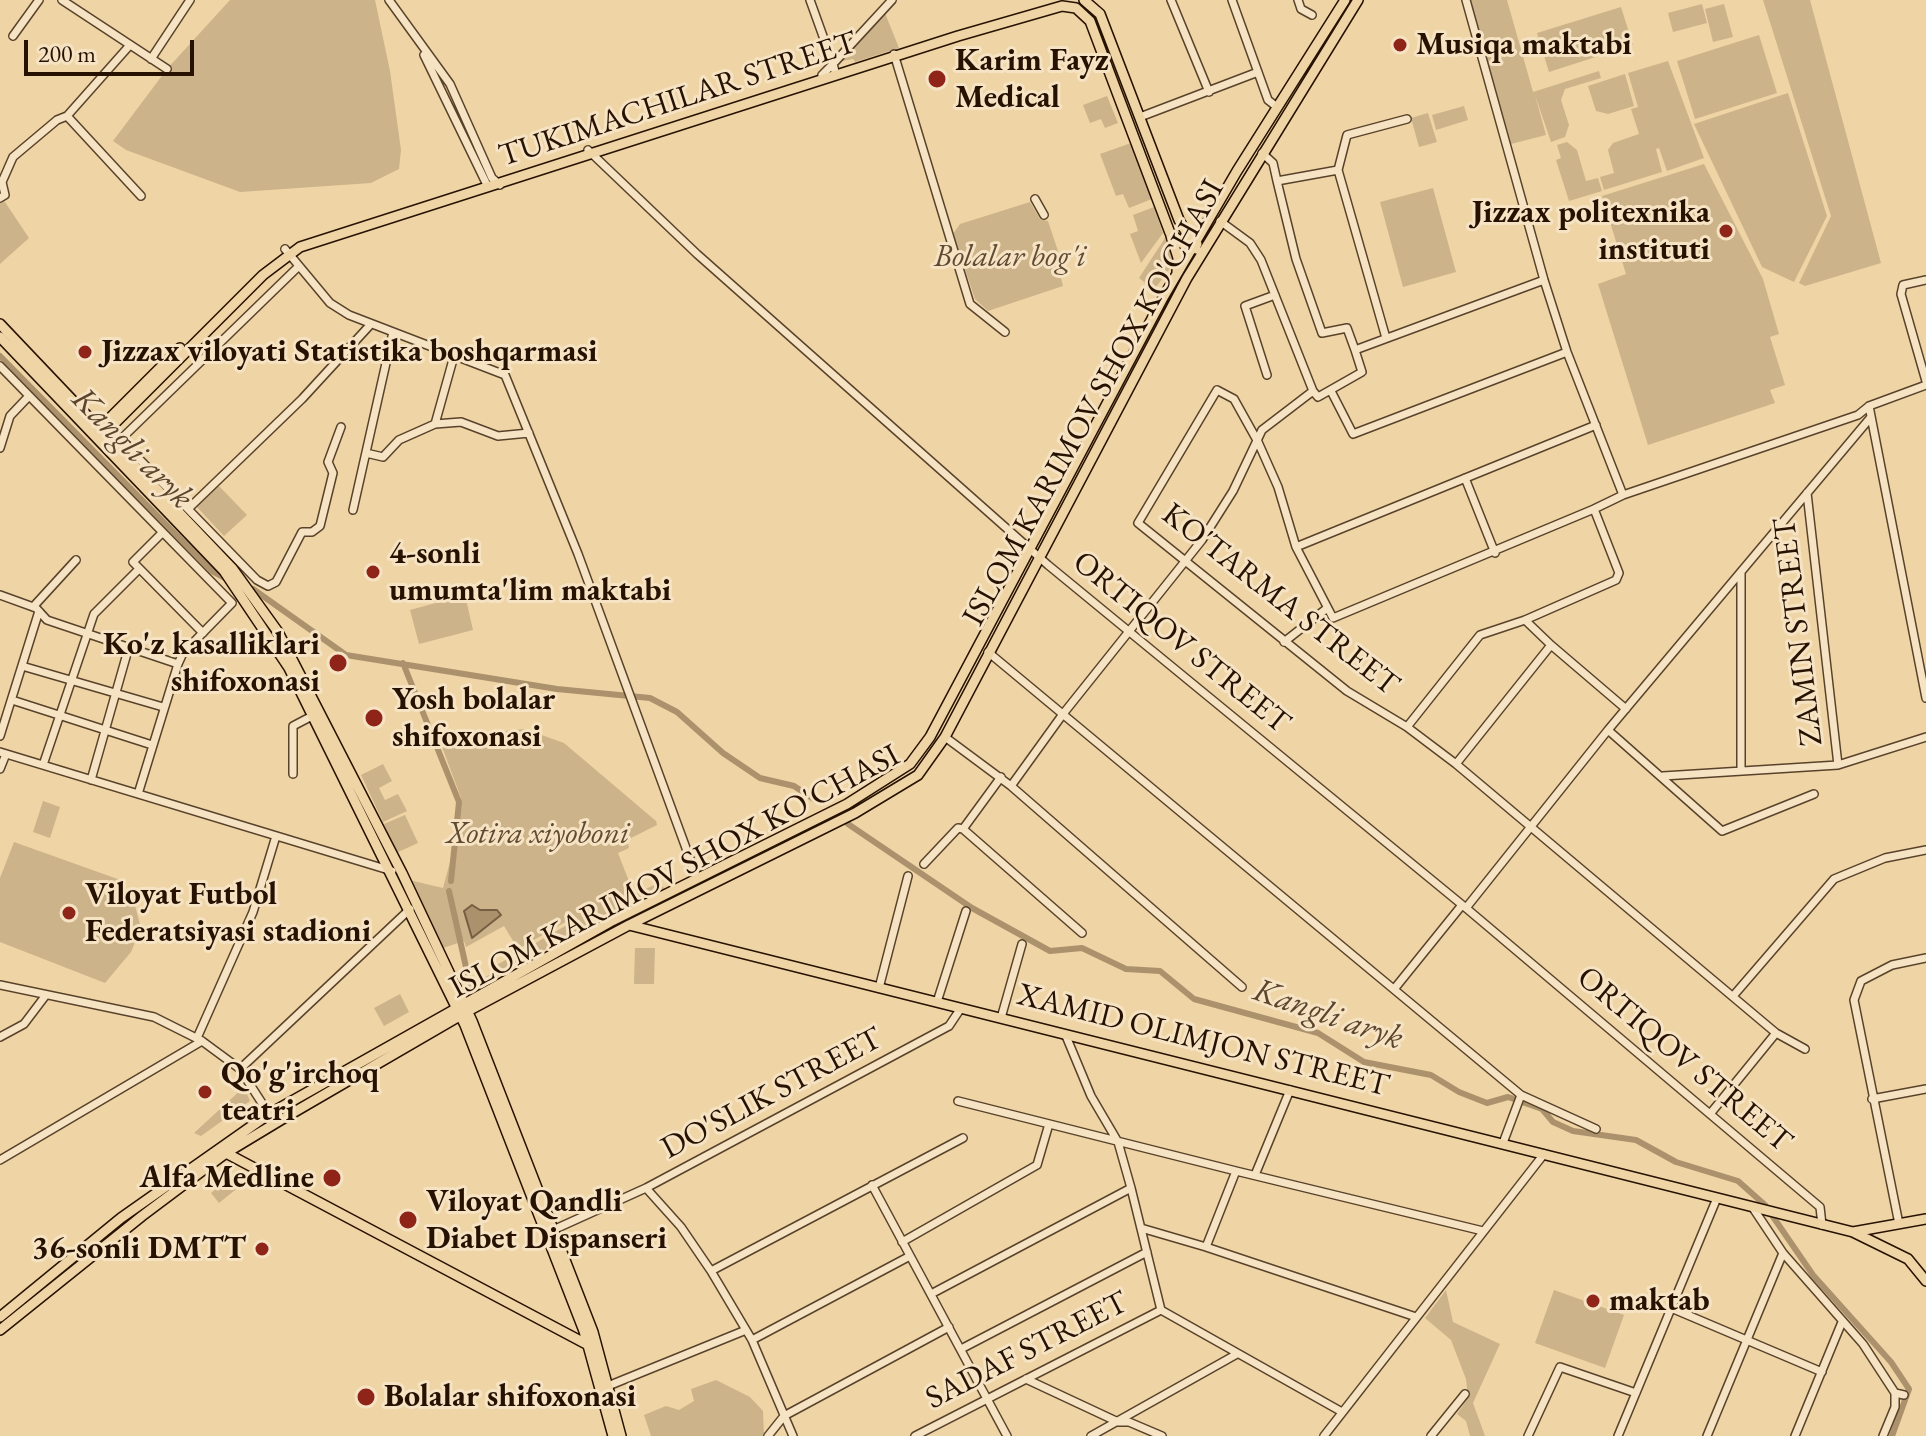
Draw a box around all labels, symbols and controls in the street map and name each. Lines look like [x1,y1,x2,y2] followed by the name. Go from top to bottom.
[28,24,198,74] scale bar
[494,24,862,176] street label: TUKIMACHILAR STREET
[1416,26,1632,64] place label: Musiqa maktabi
[1391,36,1409,54] marker: Musiqa maktabi
[38,38,96,69] text: 200 m
[955,42,1109,117] place label: Karim Fayz Medical
[926,68,948,90] marker: Karim Fayz Medical
[955,173,1233,633] street label: ISLOM KARIMOV SHOX KO'CHASI
[1472,194,1710,269] place label: Jizzax politexnika instituti
[1717,222,1735,240] marker: Jizzax politexnika instituti
[934,238,1086,276] park label: Bolalar bog'i
[101,333,597,371] place label: Jizzax viloyati Statistika boshqarmasi
[76,343,94,361] marker: Jizzax viloyati Statistika boshqarmasi
[63,380,201,518] water label: Kangli aryk
[1154,495,1406,705] street label: KO'TARMA STREET
[1766,516,1832,748] street label: ZAMIN STREET
[389,535,671,610] place label: 4-sonli umumta'lim maktabi
[1065,544,1297,742] street label: ORTIQOV STREET
[364,563,382,581] marker: 4-sonli umumta'lim maktabi
[103,626,320,701] place label: Ko'z kasalliklari shifoxonasi
[327,652,349,674] marker: Ko'z kasalliklari shifoxonasi
[392,681,555,756] place label: Yosh bolalar shifoxonasi
[363,707,385,729] marker: Yosh bolalar shifoxonasi
[443,737,907,1007] street label: ISLOM KARIMOV SHOX KO'CHASI
[447,815,629,853] park label: Xotira xiyoboni
[85,876,371,951] place label: Viloyat Futbol Federatsiyasi stadioni
[60,904,78,922] marker: Viloyat Futbol Federatsiyasi stadioni
[1569,959,1799,1161] street label: ORTIQOV STREET
[1248,970,1408,1060] water label: Kangli aryk
[1013,976,1393,1106] street label: XAMID OLIMJON STREET
[655,1020,889,1168] street label: DO'SLIK STREET
[221,1055,379,1130] place label: Qo'g'irchoq teatri
[196,1083,214,1101] marker: Qo'g'irchoq teatri
[140,1159,314,1197] place label: Alfa Medline
[321,1167,343,1189] marker: Alfa Medline
[426,1183,667,1258] place label: Viloyat Qandli Diabet Dispanseri
[397,1209,419,1231] marker: Viloyat Qandli Diabet Dispanseri
[32,1230,246,1268] place label: 36-sonli DMTT
[253,1240,271,1258] marker: 36-sonli DMTT
[1609,1282,1710,1320] place label: maktab
[919,1284,1135,1418] street label: SADAF STREET
[1584,1292,1602,1310] marker: maktab
[384,1378,636,1416] place label: Bolalar shifoxonasi
[355,1386,377,1408] marker: Bolalar shifoxonasi

